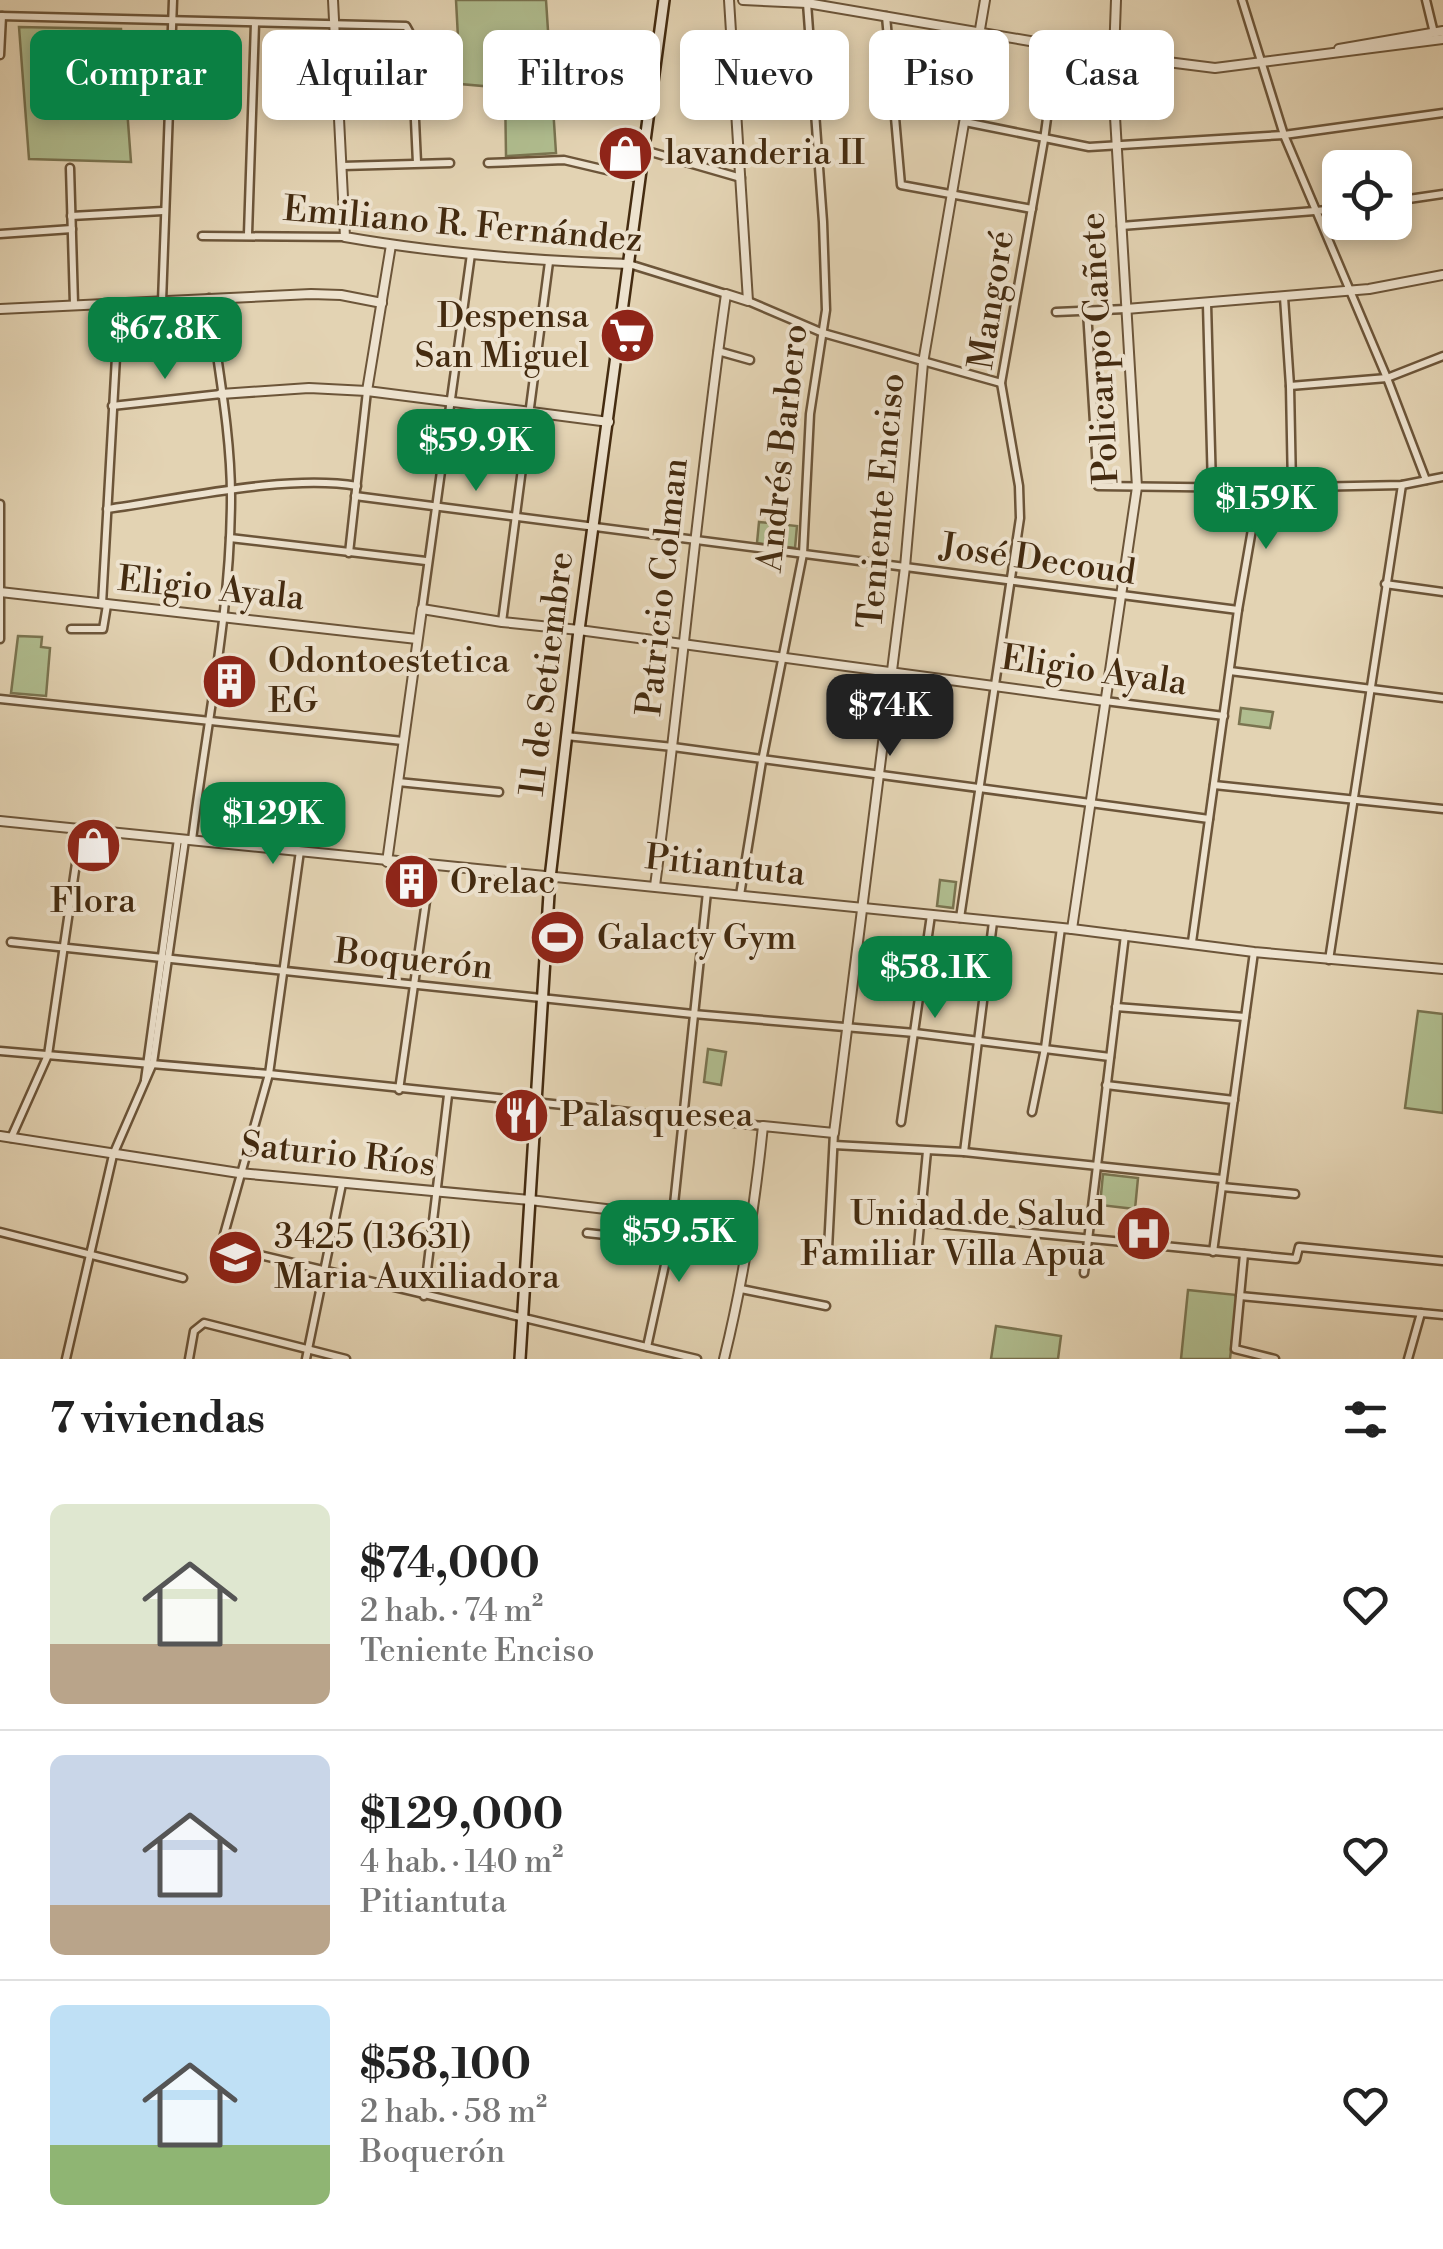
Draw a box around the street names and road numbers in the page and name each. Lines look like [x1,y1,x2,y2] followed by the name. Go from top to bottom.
[281,188,645,262] street label: Emiliano R. Fernández
[1071,211,1129,485] street label: Policarpo Cañete
[960,228,1024,372] street label: Mangoré
[749,322,817,575] street label: Andrés Barbero
[849,371,915,631] street label: Teniente Enciso
[628,456,698,718] street label: Patricio Colman
[936,525,1139,595] street label: José Decoud
[511,549,583,799] street label: 11 de Setiembre
[116,558,307,620] street label: Eligio Ayala
[998,637,1190,705] street label: Eligio Ayala
[643,836,807,896] street label: Pitiantuta
[332,930,495,990] street label: Boquerón
[239,1123,437,1187] street label: Saturio Ríos

